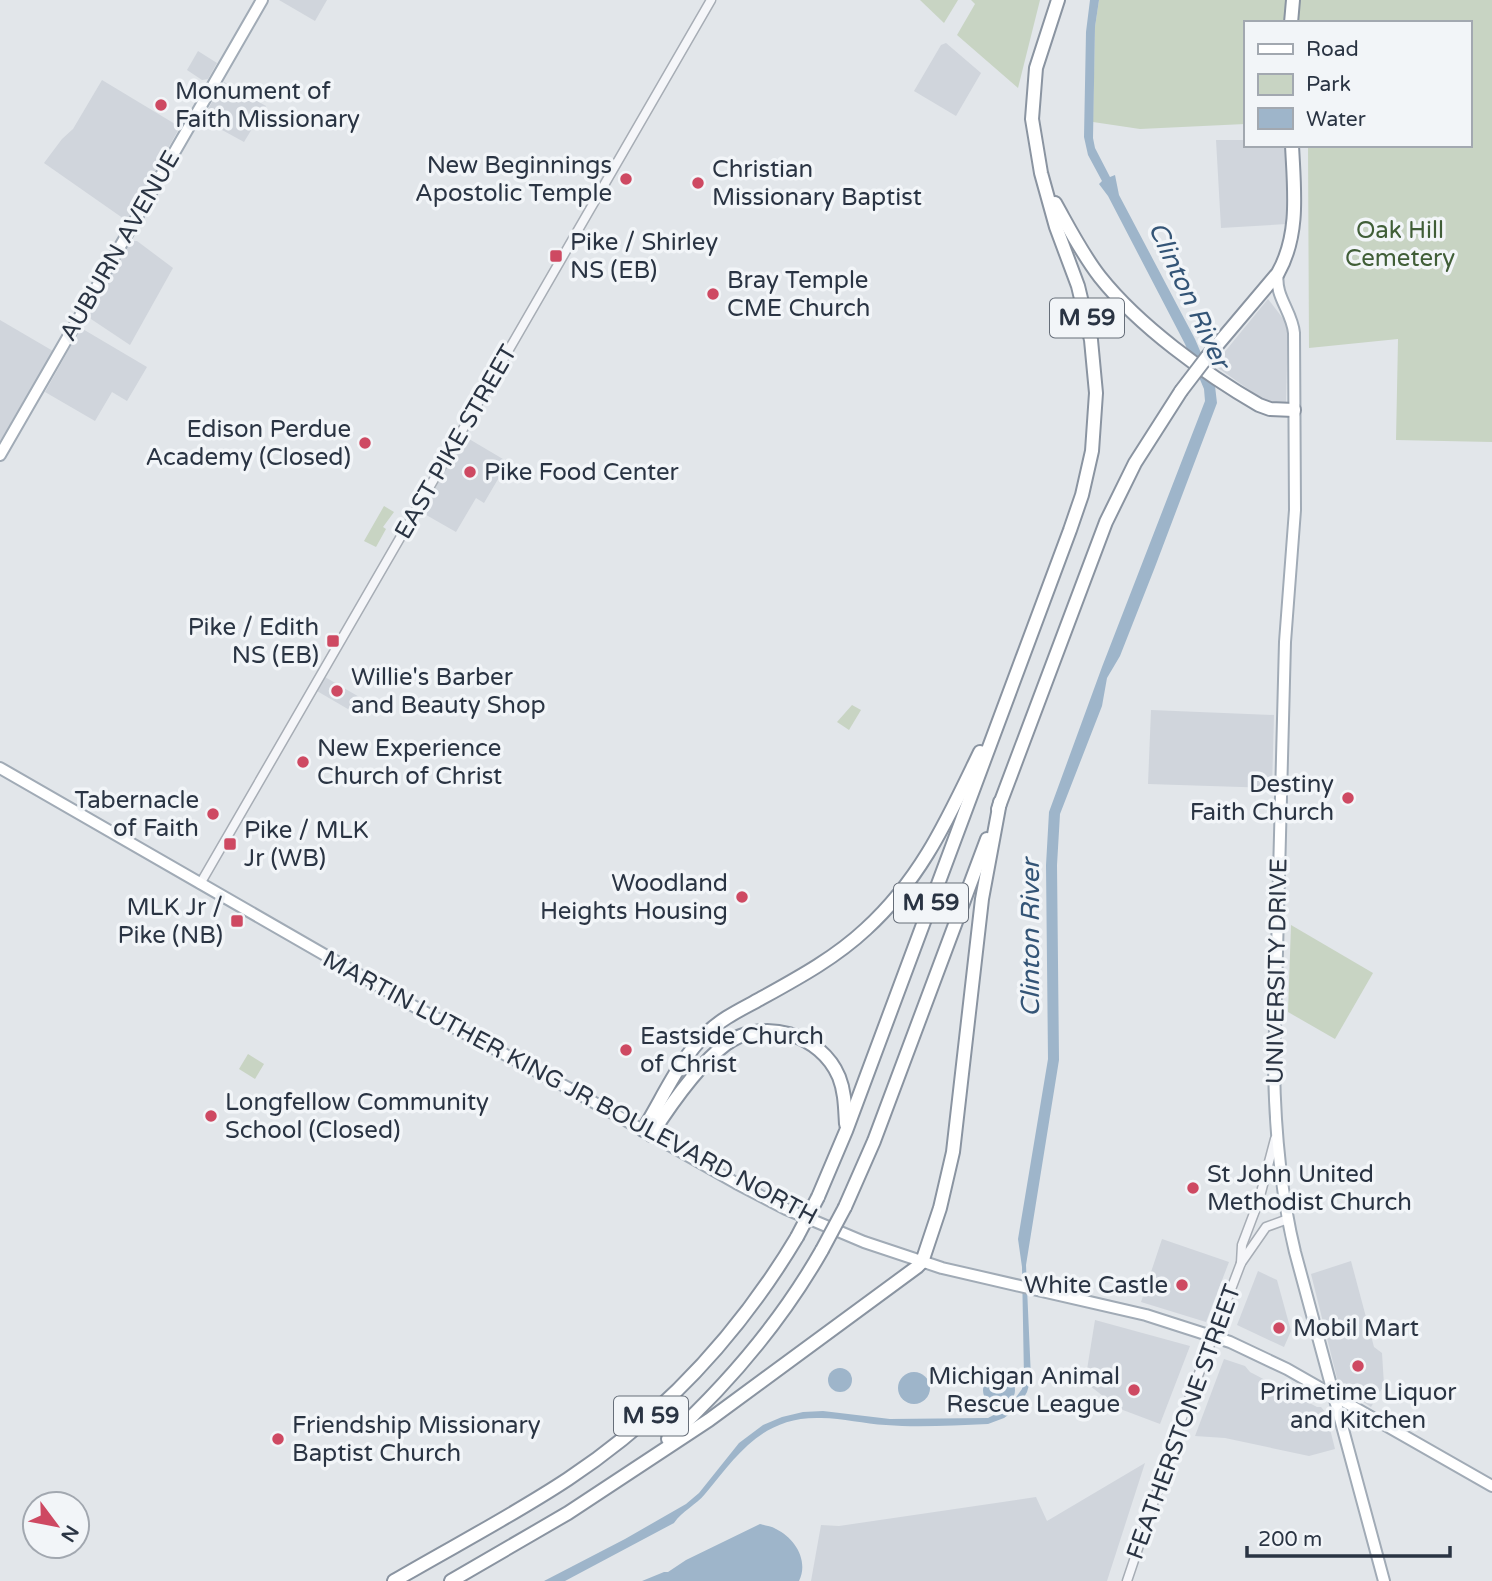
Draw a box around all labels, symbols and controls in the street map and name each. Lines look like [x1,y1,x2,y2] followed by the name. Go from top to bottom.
[1244,21,1471,147] legend
[1306,37,1359,62] text: Road
[1306,72,1351,97] text: Park
[175,77,360,134] place label: Monument of Faith Missionary
[153,97,169,113] marker: Monument of Faith Missionary
[1306,107,1366,132] text: Water
[54,146,186,346] street label: AUBURN AVENUE
[415,151,612,208] place label: New Beginnings Apostolic Temple
[712,155,922,212] place label: Christian Missionary Baptist
[618,171,634,187] marker: New Beginnings Apostolic Temple
[690,175,706,191] marker: Christian Missionary Baptist
[1345,216,1455,273] park label: Oak Hill Cemetery
[1142,217,1238,376] water label: Clinton River
[570,228,718,285] place label: Pike / Shirley NS (EB)
[548,248,564,264] marker: Pike / Shirley NS (EB)
[727,266,870,323] place label: Bray Temple CME Church
[705,286,721,302] marker: Bray Temple CME Church
[1050,298,1124,338] road number: M 59
[389,339,524,544] street label: EAST PIKE STREET
[145,415,351,472] place label: Edison Perdue Academy (Closed)
[357,435,373,451] marker: Edison Perdue Academy (Closed)
[484,458,680,487] place label: Pike Food Center
[462,464,478,480] marker: Pike Food Center
[188,613,319,670] place label: Pike / Edith NS (EB)
[325,633,341,649] marker: Pike / Edith NS (EB)
[351,663,546,720] place label: Willie's Barber and Beauty Shop
[329,683,345,699] marker: Willie's Barber and Beauty Shop
[317,734,502,791] place label: New Experience Church of Christ
[295,754,311,770] marker: New Experience Church of Christ
[1190,770,1334,827] place label: Destiny Faith Church
[74,786,199,843] place label: Tabernacle of Faith
[1340,790,1356,806] marker: Destiny Faith Church
[205,806,221,822] marker: Tabernacle of Faith
[244,816,369,873] place label: Pike / MLK Jr (WB)
[222,836,238,852] marker: Pike / MLK Jr (WB)
[1015,856,1046,1017] water label: Clinton River
[1261,858,1293,1084] street label: UNIVERSITY DRIVE
[540,869,728,926] place label: Woodland Heights Housing
[894,884,968,922] road number: M 59
[734,889,750,905] marker: Woodland Heights Housing
[117,893,223,950] place label: MLK Jr / Pike (NB)
[229,913,245,929] marker: MLK Jr / Pike (NB)
[318,945,822,1231] street label: MARTIN LUTHER KING JR BOULEVARD NORTH
[640,1022,824,1079] place label: Eastside Church of Christ
[618,1042,634,1058] marker: Eastside Church of Christ
[225,1088,489,1145] place label: Longfellow Community School (Closed)
[203,1108,219,1124] marker: Longfellow Community School (Closed)
[1207,1160,1412,1217] place label: St John United Methodist Church
[1185,1180,1201,1196] marker: St John United Methodist Church
[1024,1271,1168,1300] place label: White Castle
[1174,1277,1190,1293] marker: White Castle
[1121,1280,1247,1563] street label: FEATHERSTONE STREET
[1293,1314,1419,1343] place label: Mobil Mart
[1271,1320,1287,1336] marker: Mobil Mart
[1350,1358,1366,1374] marker: Primetime Liquor and Kitchen
[928,1362,1120,1419] place label: Michigan Animal Rescue League
[1259,1378,1457,1435] place label: Primetime Liquor and Kitchen
[1126,1382,1142,1398] marker: Michigan Animal Rescue League
[614,1396,688,1436] road number: M 59
[292,1411,541,1468] place label: Friendship Missionary Baptist Church
[270,1431,286,1447] marker: Friendship Missionary Baptist Church
[21,1490,91,1560] north arrow
[1247,1514,1450,1558] scale bar
[56,1521,83,1546] text: N
[1258,1527,1322,1552] text: 200 m

